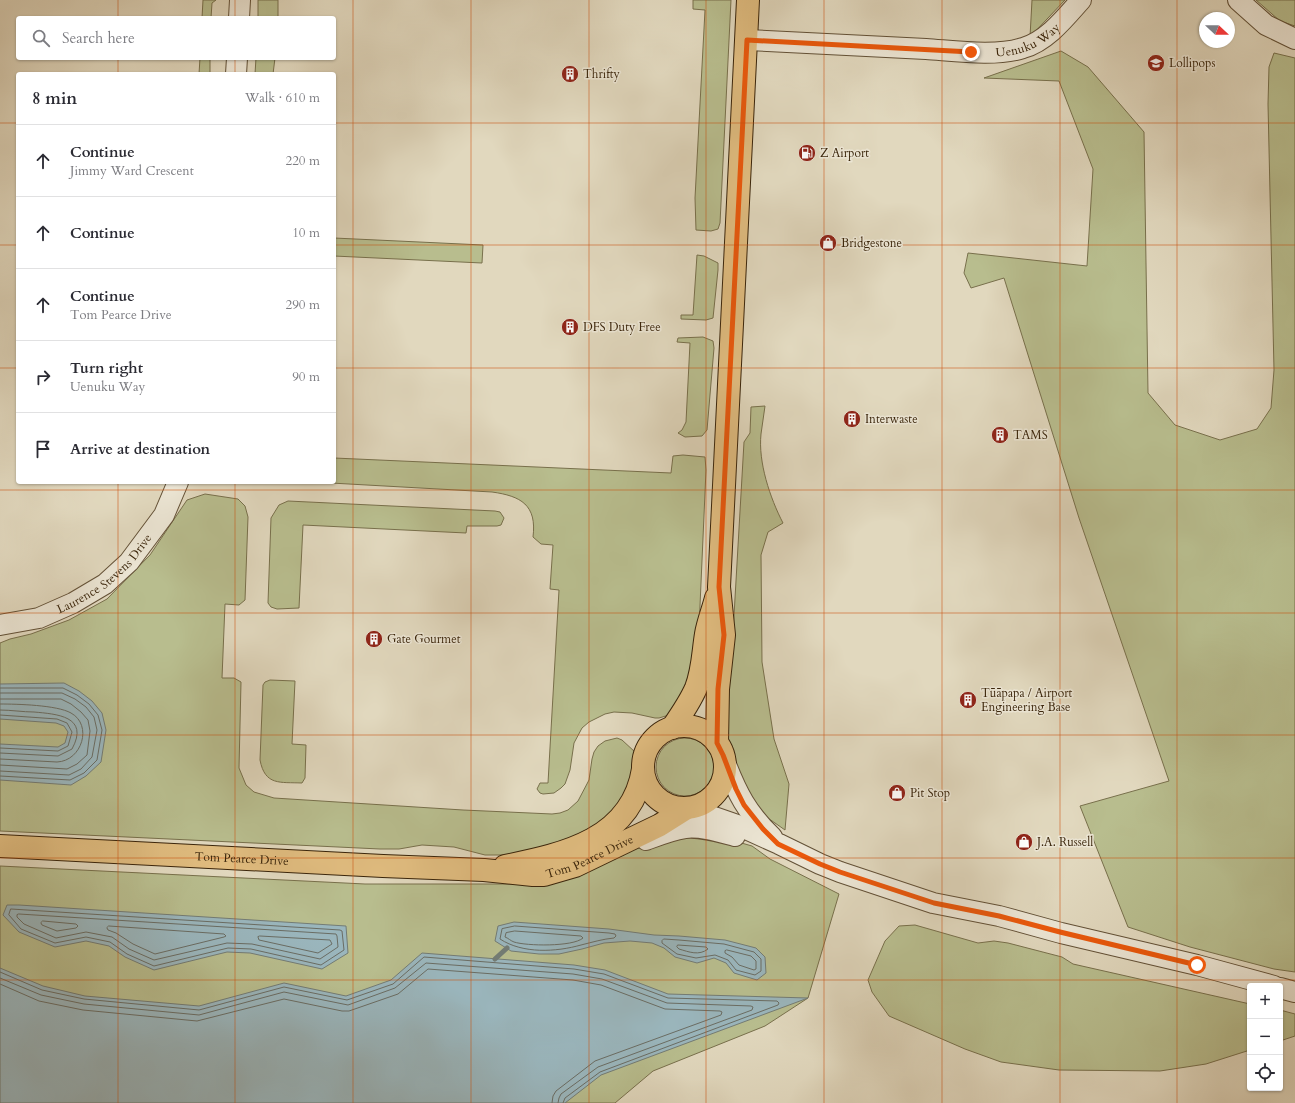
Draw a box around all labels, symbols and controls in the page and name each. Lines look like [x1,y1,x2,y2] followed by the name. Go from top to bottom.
[1199,12,1235,48] north arrow
[16,16,336,60] search box
[995,19,1064,61] street label: Uenuku Way
[30,27,52,49] icon: search
[62,28,135,48] text: Search here
[962,43,980,61] route end
[1146,53,1166,73] school or university icon: Lollipops
[1169,55,1216,71] place label: Lollipops
[560,64,580,84] building icon: Thrifty
[583,66,621,82] place label: Thrifty
[32,87,77,110] text: 8 min
[245,89,320,107] text: Walk · 610 m
[70,142,135,162] text: Continue
[797,143,817,163] fuel station icon: Z Airport
[820,145,869,161] place label: Z Airport
[32,150,54,172] icon: ahead
[286,152,320,170] text: 220 m
[70,162,194,180] text: Jimmy Ward Crescent
[32,222,54,244] icon: ahead
[70,223,135,243] text: Continue
[292,224,320,242] text: 10 m
[818,233,838,253] shop icon: Bridgestone
[841,235,902,251] place label: Bridgestone
[70,286,135,306] text: Continue
[32,294,54,316] icon: ahead
[286,296,320,314] text: 290 m
[70,306,172,324] text: Tom Pearce Drive
[560,317,580,337] building icon: DFS Duty Free
[583,319,661,335] place label: DFS Duty Free
[70,358,143,378] text: Turn right
[32,366,54,388] icon: right
[292,368,320,386] text: 90 m
[70,378,145,396] text: Uenuku Way
[842,409,862,429] building icon: Interwaste
[865,411,918,427] place label: Interwaste
[990,425,1010,445] building icon: TAMS
[1013,427,1048,443] place label: TAMS
[32,438,54,460] icon: arrive
[70,439,210,459] text: Arrive at destination
[54,530,155,617] street label: Laurence Stevens Drive
[364,629,384,649] building icon: Gate Gourmet
[387,631,461,647] place label: Gate Gourmet
[981,685,1073,715] place label: Tūāpapa / Airport Engineering Base
[958,690,978,710] building icon: Tūāpapa / Airport Engineering Base
[887,783,907,803] shop icon: Pit Stop
[910,785,950,801] place label: Pit Stop
[544,831,636,882] street label: Tom Pearce Drive
[1014,832,1034,852] shop icon: J.A. Russell
[1035,834,1093,850] place label: J.A. Russell
[194,848,289,869] street label: Tom Pearce Drive
[1188,956,1206,974] route start
[1247,983,1283,1091] map controls
[1247,983,1283,1019] button: +
[1247,1019,1283,1055] button: −
[1247,1055,1283,1091] button: locate

